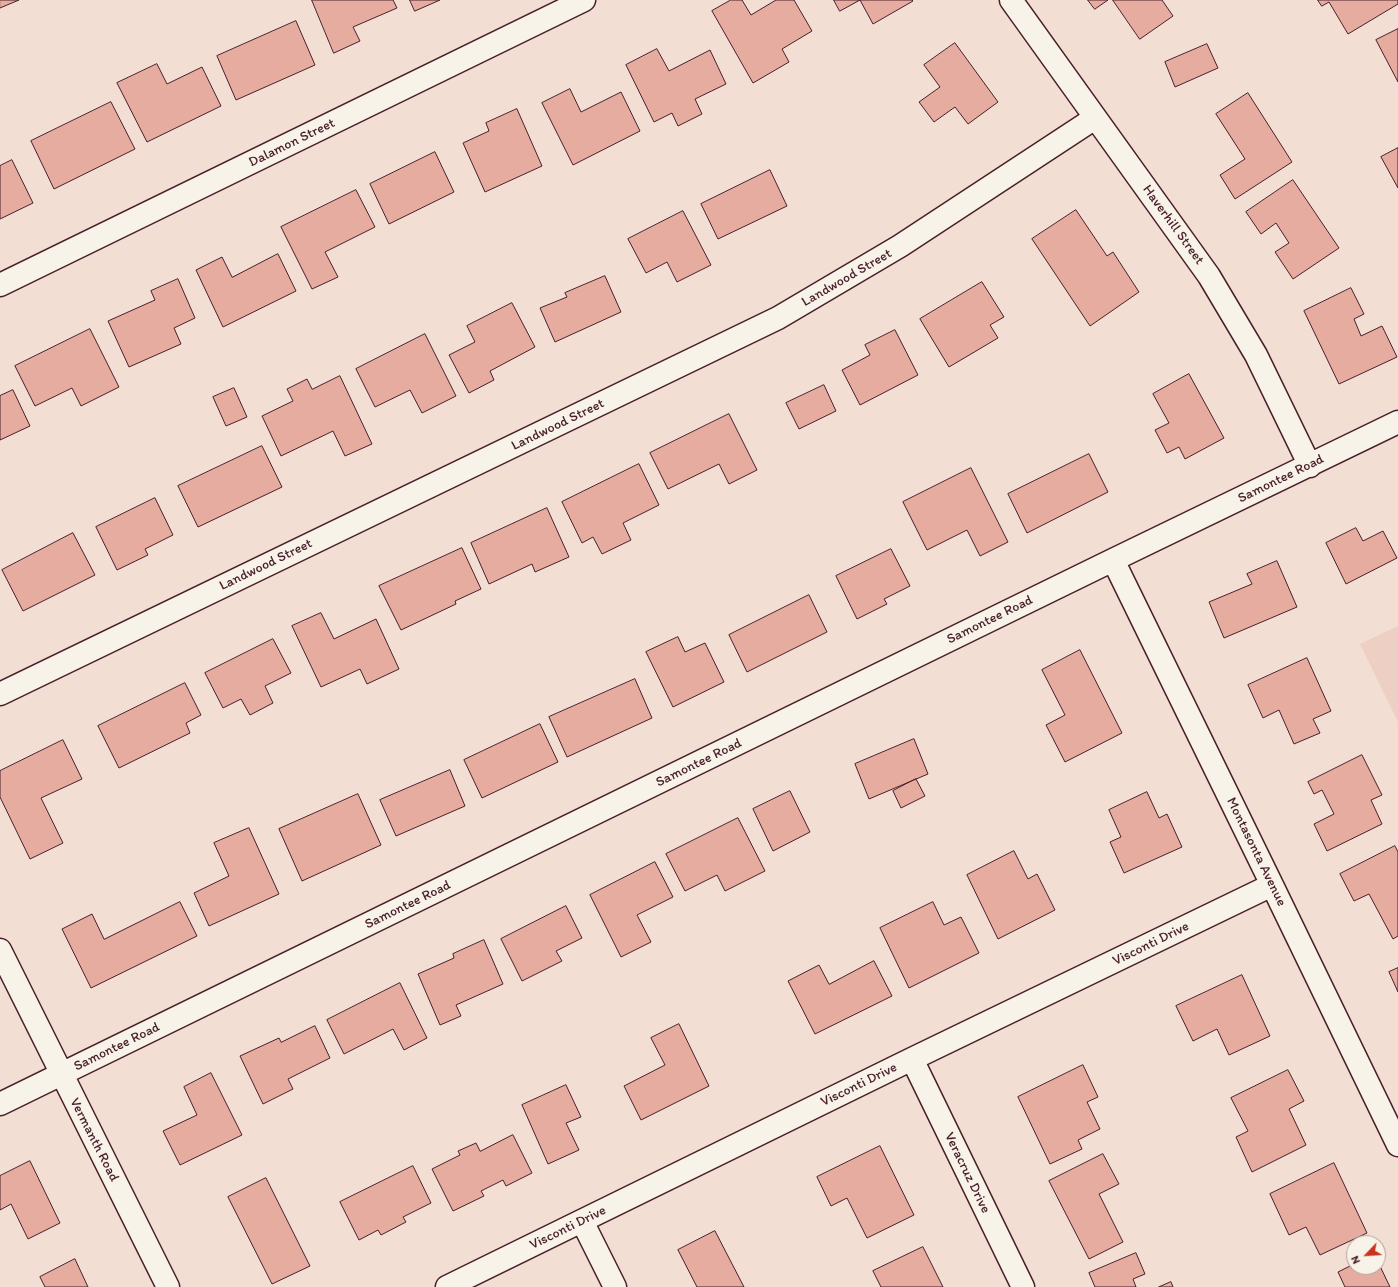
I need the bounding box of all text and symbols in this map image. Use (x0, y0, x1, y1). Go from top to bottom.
street label: Dalamon Street (246, 115, 338, 171)
street label: Haverhill Street (1138, 182, 1208, 268)
street label: Landwood Street (799, 245, 895, 311)
street label: Landwood Street (509, 395, 607, 455)
street label: Samontee Road (1235, 451, 1327, 507)
street label: Landwood Street (217, 535, 315, 595)
street label: Samontee Road (944, 592, 1036, 648)
street label: Samontee Road (653, 735, 745, 791)
street label: Montasonta Avenue (1222, 795, 1290, 909)
street label: Samontee Road (362, 877, 454, 933)
street label: Visconti Drive (1110, 918, 1192, 970)
street label: Samontee Road (71, 1019, 163, 1075)
street label: Visconti Drive (818, 1059, 900, 1111)
street label: Vermanth Road (66, 1095, 122, 1185)
street label: Veracruz Drive (940, 1130, 994, 1216)
street label: Visconti Drive (527, 1202, 609, 1254)
north arrow (1346, 1235, 1386, 1275)
text: N (1348, 1254, 1363, 1266)

